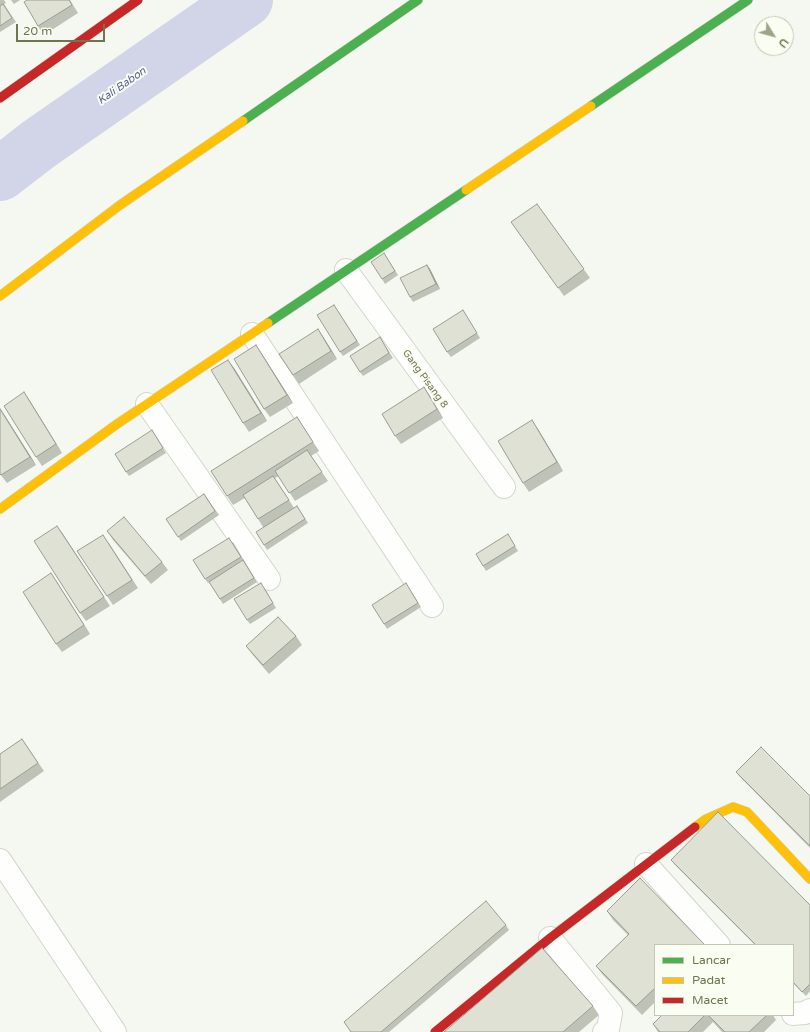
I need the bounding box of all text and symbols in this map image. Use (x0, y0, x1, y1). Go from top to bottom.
scale bar (18, 16, 107, 42)
north arrow (754, 16, 794, 56)
text: 20 m (23, 24, 52, 38)
text: U (775, 36, 791, 50)
water label: Kali Babon (95, 65, 149, 107)
street label: Gang Pisang 8 (400, 348, 450, 410)
legend (654, 944, 794, 1016)
text: Lancar (692, 953, 731, 967)
text: Padat (692, 973, 725, 987)
text: Macet (692, 993, 728, 1007)

